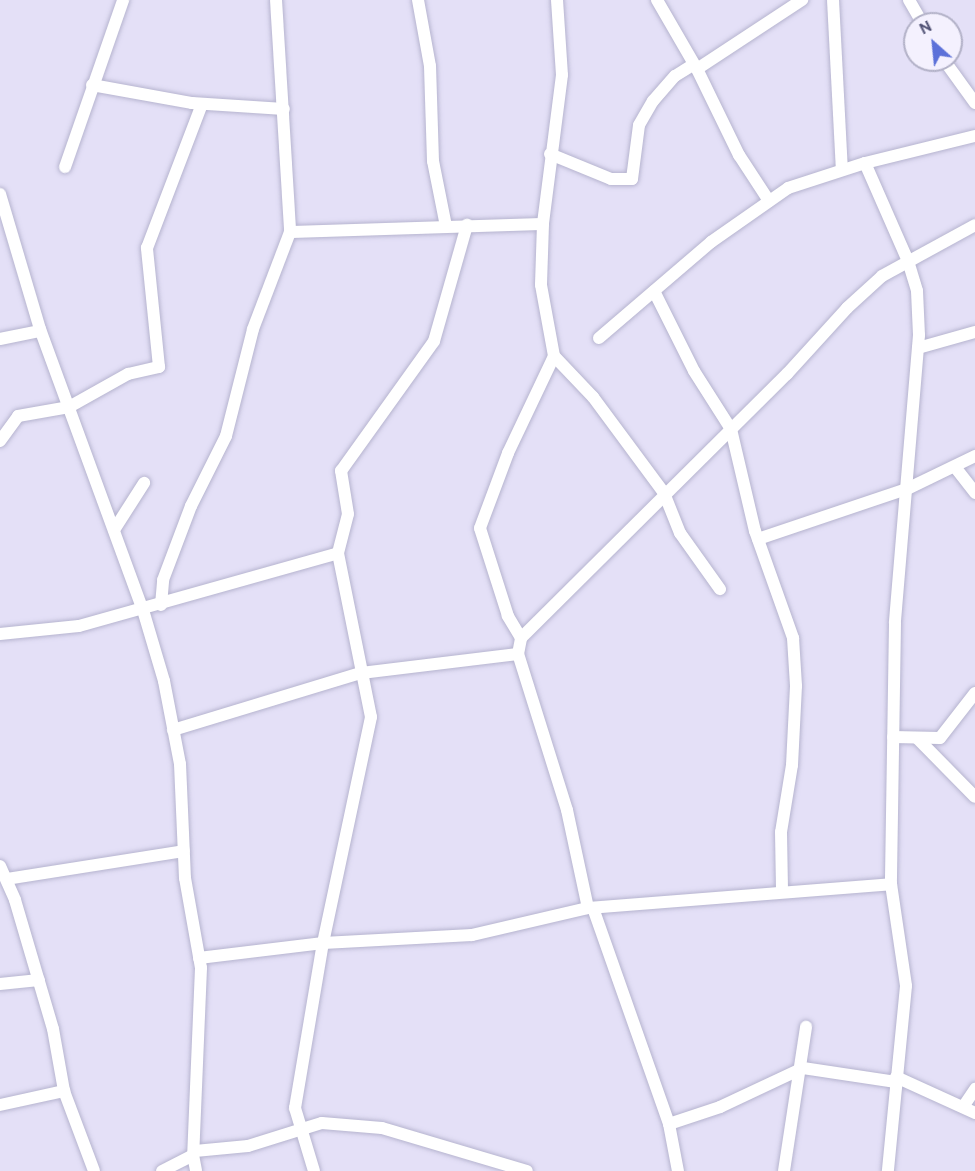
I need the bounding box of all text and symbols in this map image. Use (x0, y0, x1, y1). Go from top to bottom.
north arrow (903, 12, 963, 72)
text: N (916, 16, 935, 38)

